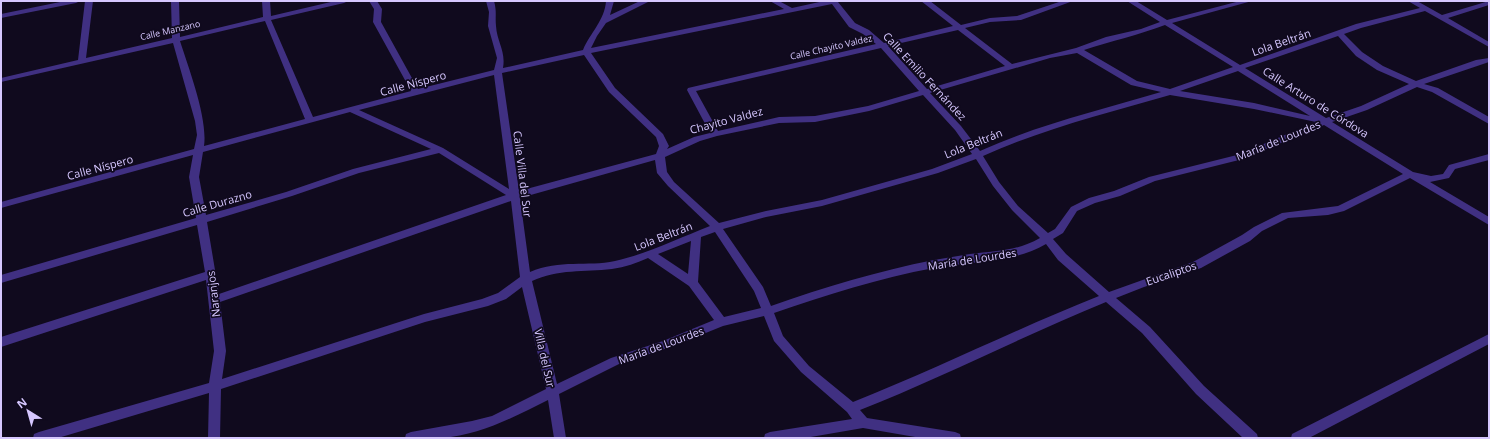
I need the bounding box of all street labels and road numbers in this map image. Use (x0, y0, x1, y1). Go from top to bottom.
street label: Calle Manzano (139, 17, 201, 43)
street label: Lola Beltrán (1250, 25, 1312, 59)
street label: Calle Emilio Fernández (880, 29, 970, 123)
street label: Calle Chayito Valdez (789, 31, 873, 63)
street label: Calle Arturo de Córdova (1260, 63, 1372, 141)
street label: Calle Níspero (378, 67, 448, 99)
street label: Chayito Valdez (688, 103, 764, 137)
street label: María de Lourdes (1234, 116, 1322, 164)
street label: Lola Beltrán (942, 125, 1004, 161)
street label: Calle Villa del Sur (510, 130, 536, 219)
street label: Calle Níspero (65, 151, 135, 183)
street label: Calle Durazno (181, 186, 254, 220)
street label: Lola Beltrán (632, 218, 694, 254)
street label: María de Lourdes (926, 245, 1018, 273)
street label: Eucaliptos (1144, 257, 1198, 289)
street label: Naranjos (203, 270, 223, 318)
street label: María de Lourdes (616, 323, 706, 367)
street label: Villa del Sur (531, 327, 559, 389)

